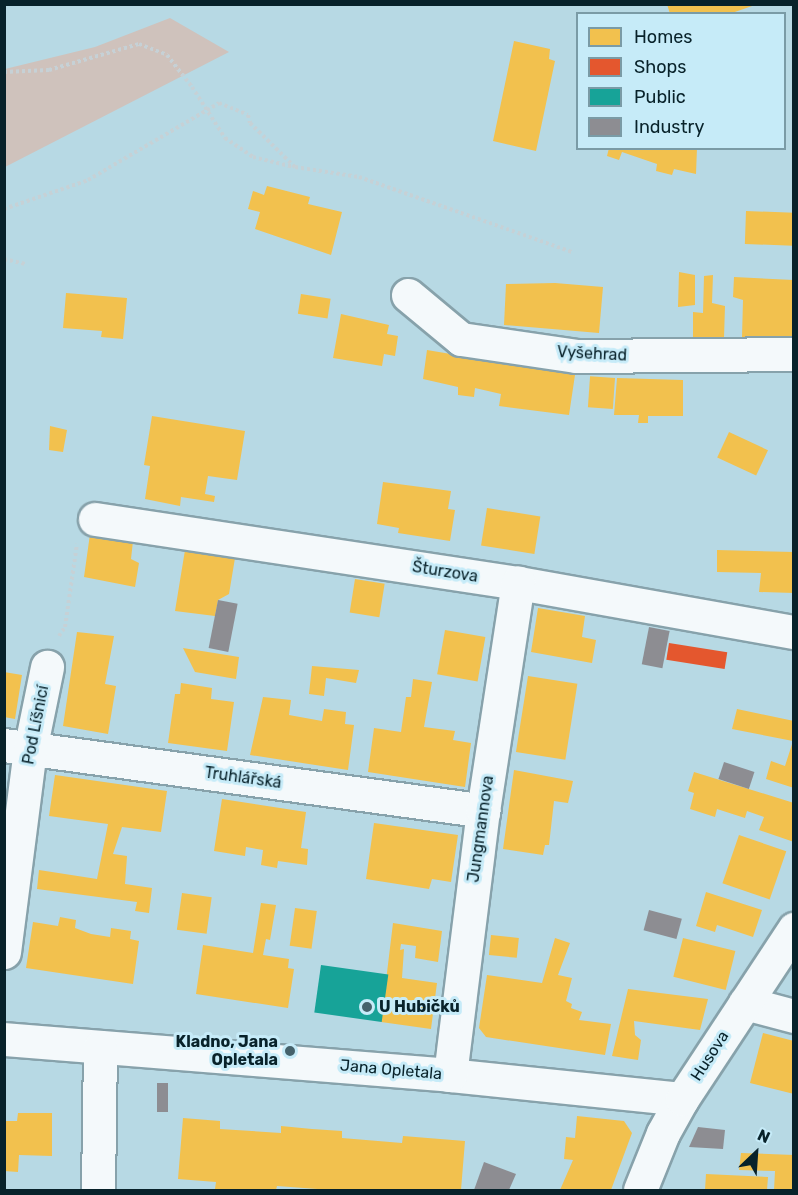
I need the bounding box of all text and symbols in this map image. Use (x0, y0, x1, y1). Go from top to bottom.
legend (576, 12, 786, 150)
text: Homes (634, 26, 692, 48)
text: Shops (634, 56, 686, 78)
text: Public (634, 86, 686, 108)
text: Industry (634, 116, 704, 138)
street label: Vyšehrad (557, 343, 627, 365)
street label: Šturzova (411, 557, 479, 587)
street label: Pod Líšnicí (19, 684, 53, 766)
street label: Truhlářská (203, 763, 283, 793)
street label: Jungmannova (464, 774, 498, 884)
place label: U Hubičků (379, 997, 460, 1017)
marker: U Hubičků (360, 1000, 374, 1014)
street label: Husova (687, 1028, 733, 1084)
place label: Kladno, Jana Opletala (176, 1032, 278, 1070)
marker: Kladno, Jana Opletala (283, 1044, 297, 1058)
street label: Jana Opletala (339, 1056, 443, 1084)
north arrow (726, 1123, 786, 1183)
text: N (755, 1125, 773, 1147)

